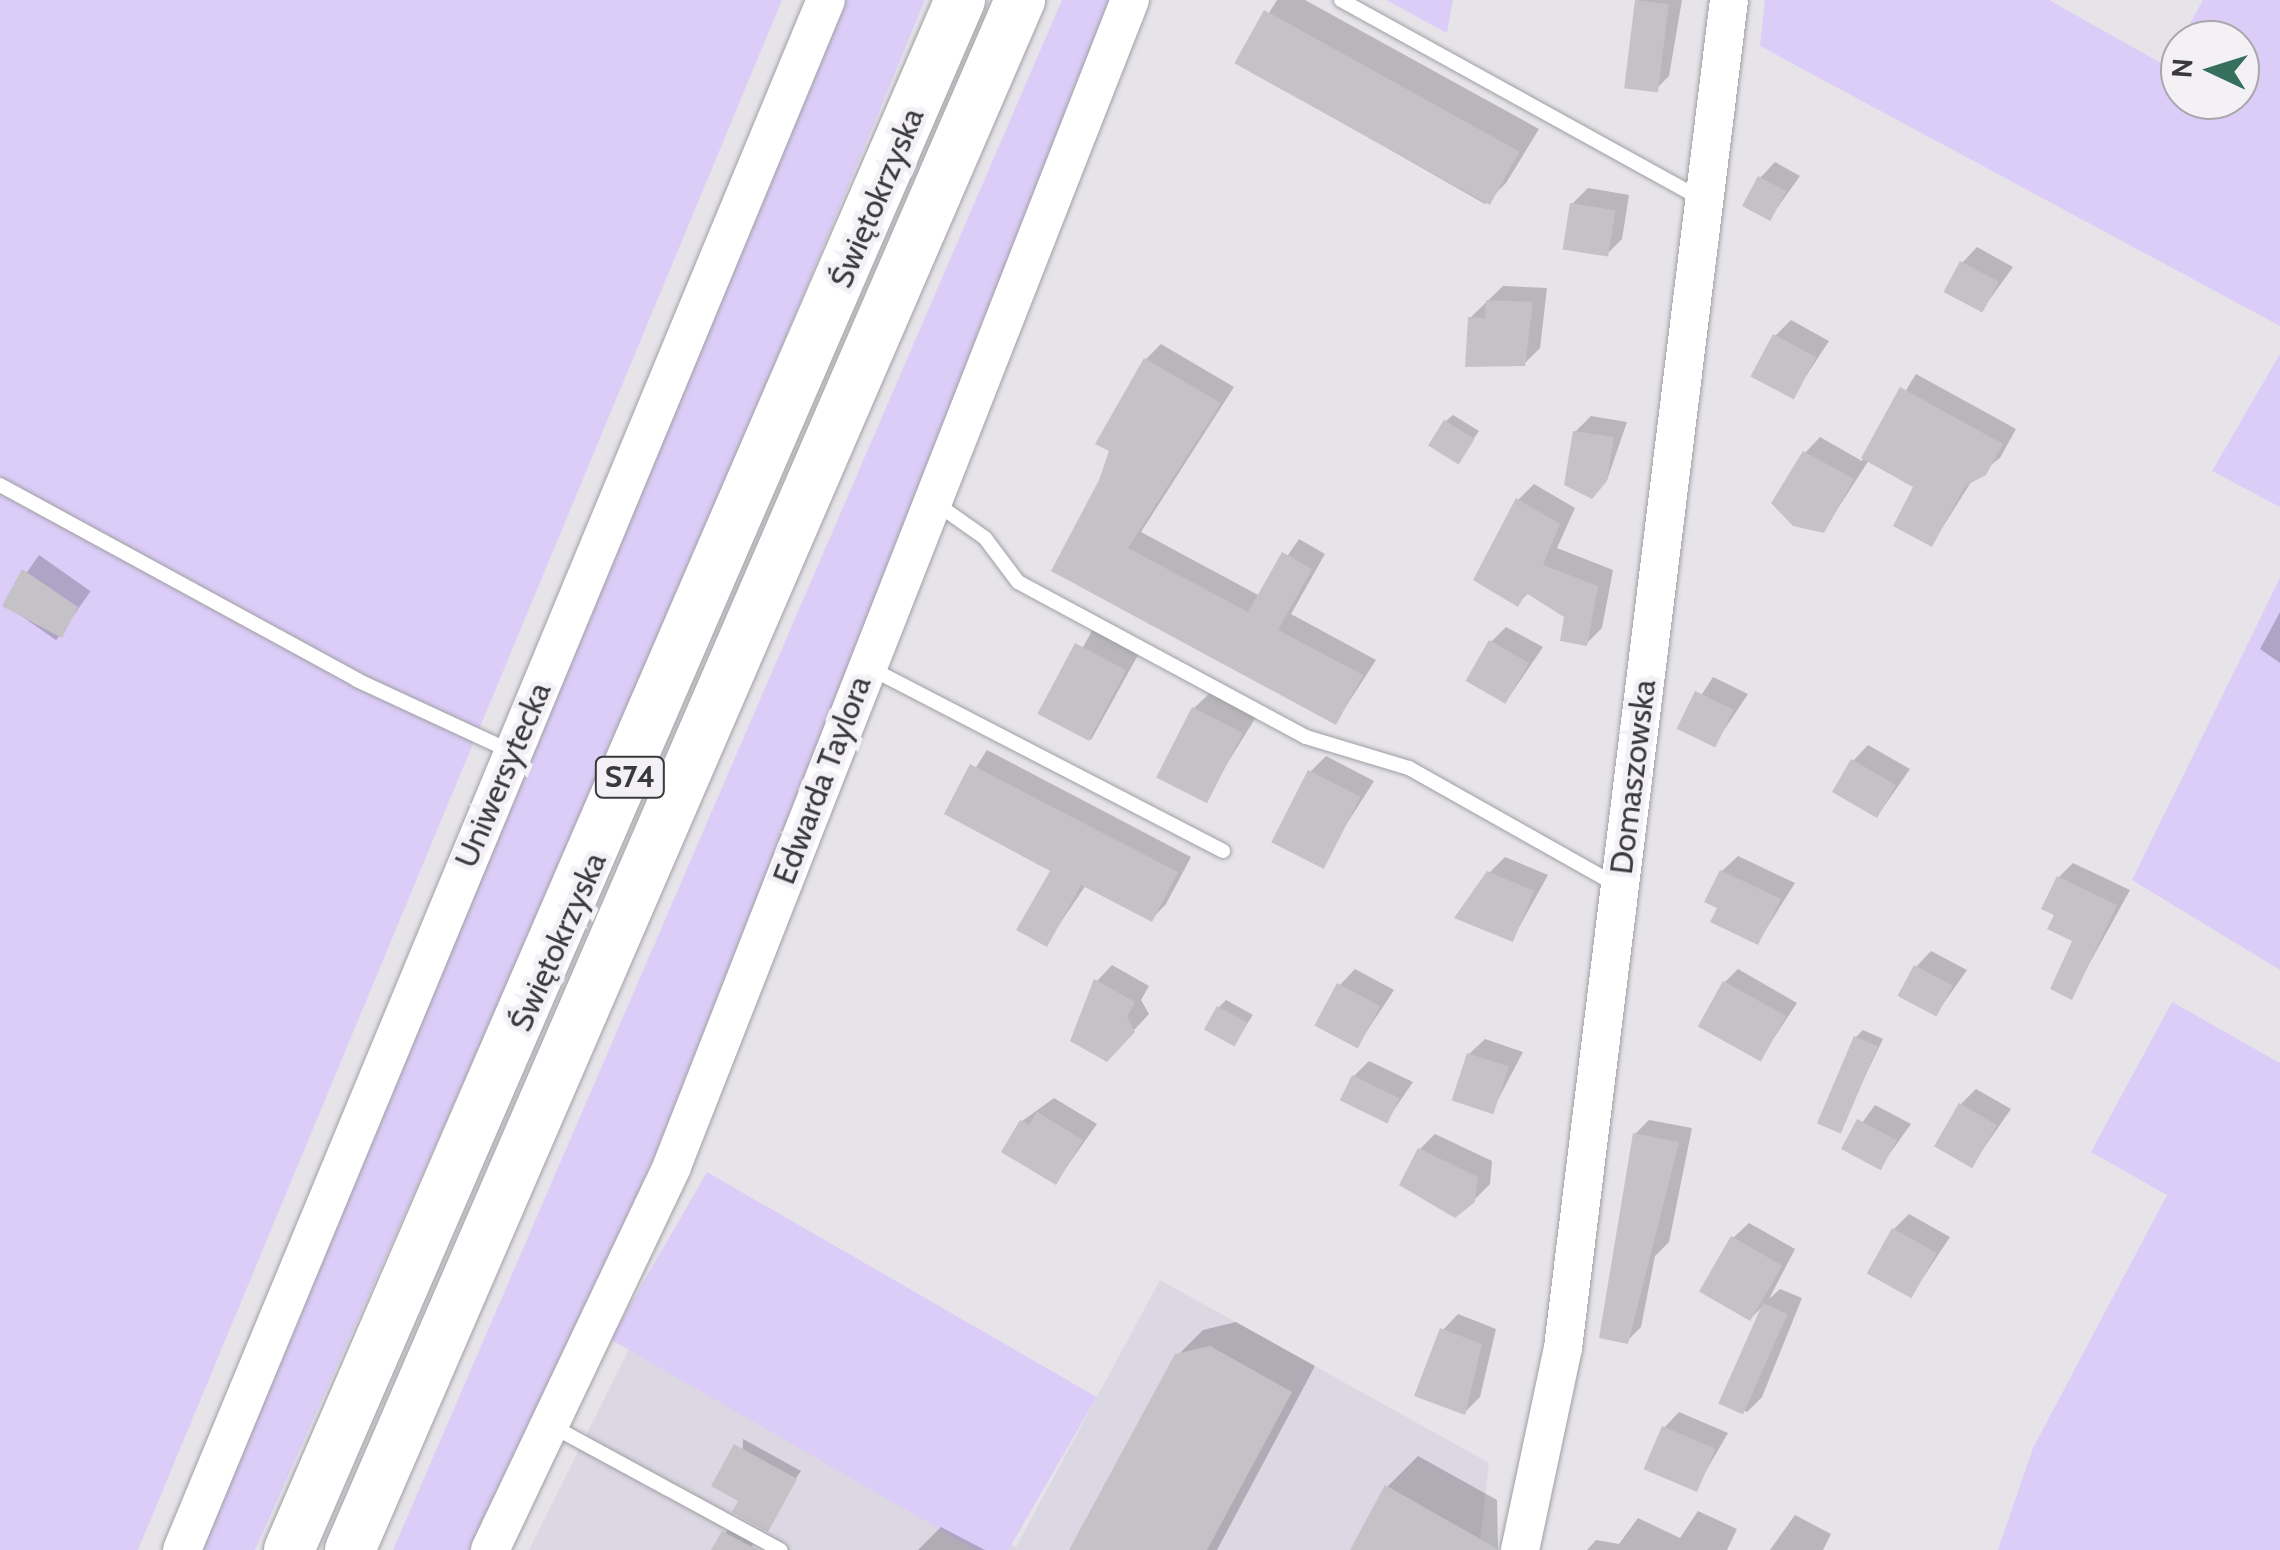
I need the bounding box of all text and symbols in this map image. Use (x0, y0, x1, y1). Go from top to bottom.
north arrow (2160, 20, 2260, 120)
text: N (2164, 57, 2200, 79)
street label: Świętokrzyska (822, 102, 932, 294)
street label: Edwarda Taylora (765, 671, 879, 889)
street label: Uniwersytecka (447, 677, 559, 873)
street label: Domaszowska (1602, 678, 1664, 876)
road number: S74 (592, 752, 668, 802)
street label: Świętokrzyska (501, 847, 615, 1037)

